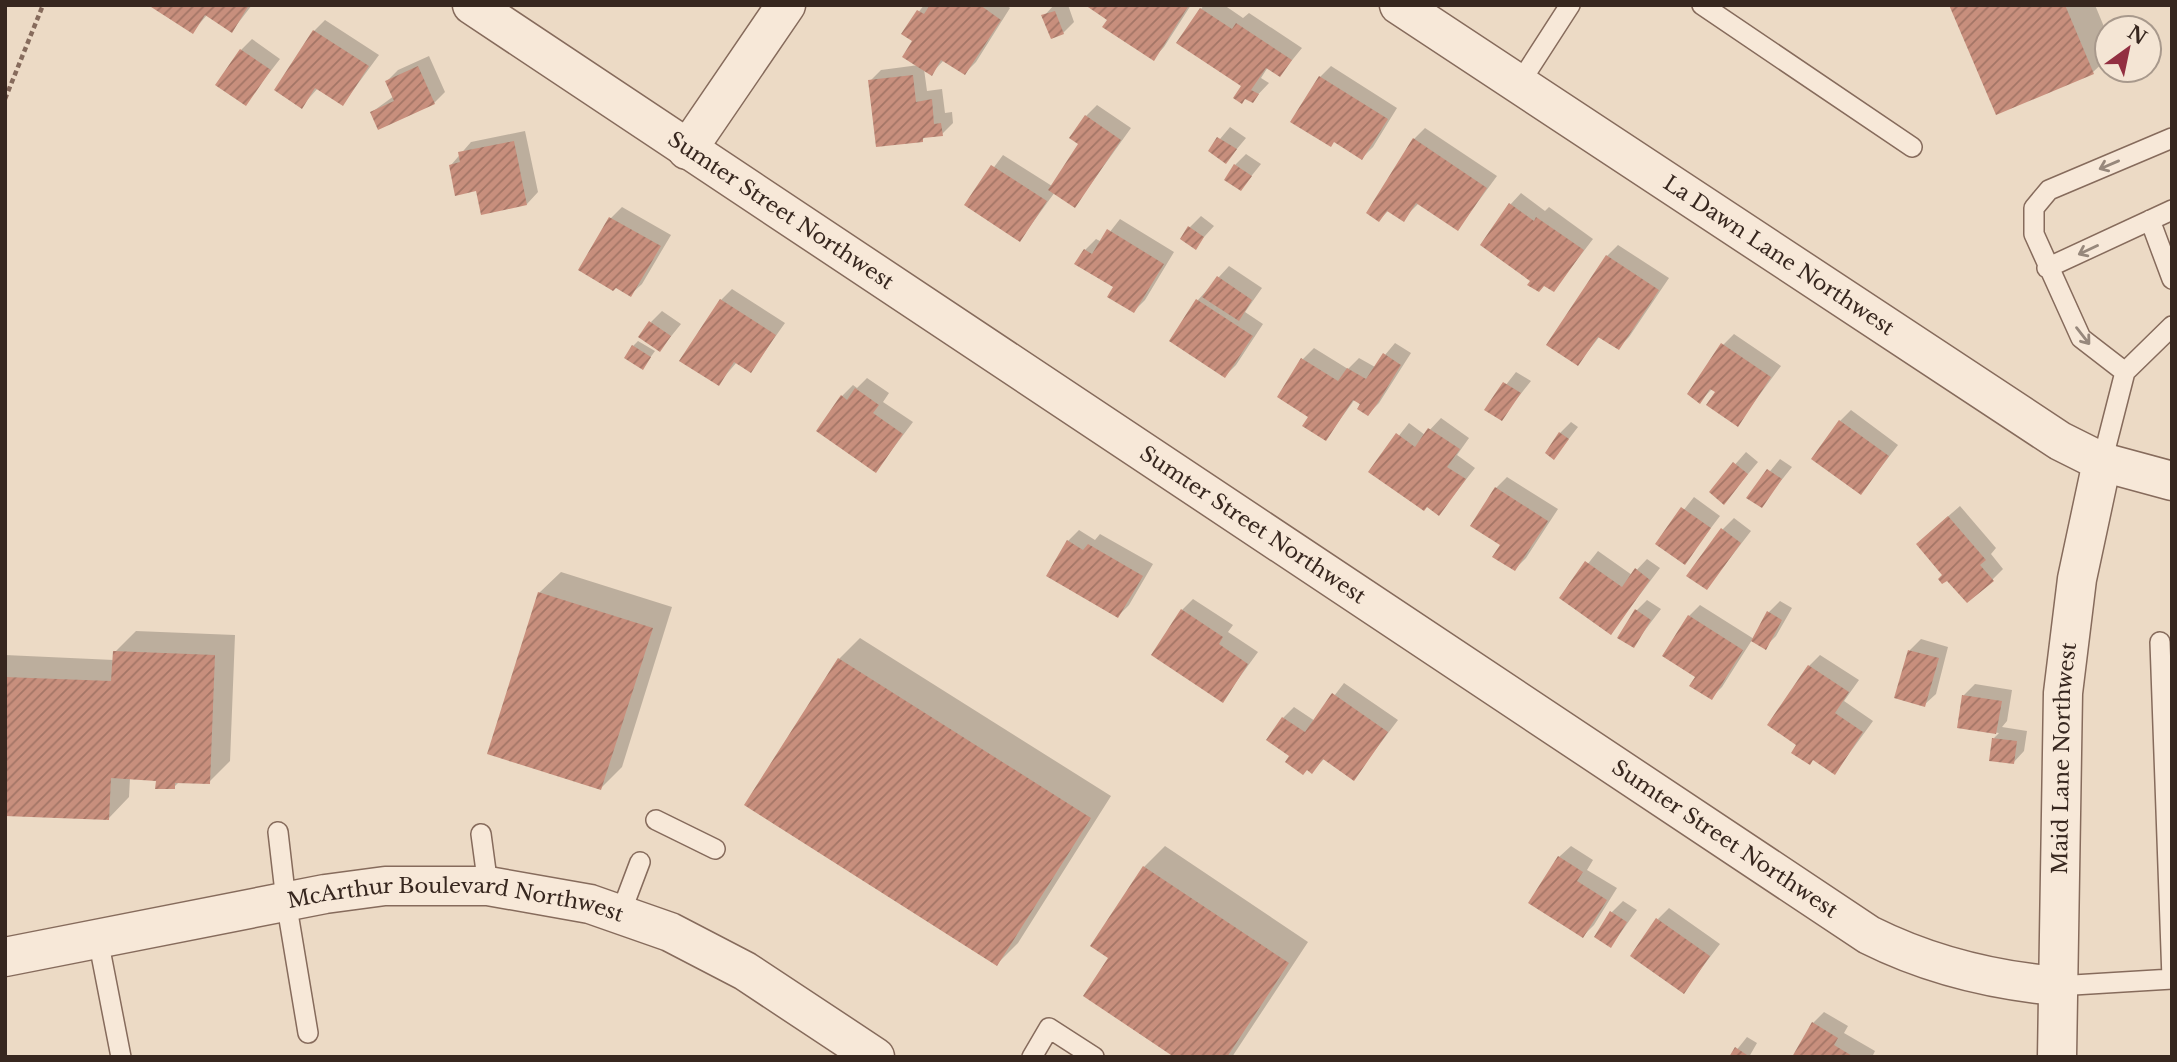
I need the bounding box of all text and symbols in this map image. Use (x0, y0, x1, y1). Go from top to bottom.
north arrow (2093, 14, 2163, 84)
text: N (2123, 21, 2151, 50)
street label: Sumter Street Northwest (663, 126, 899, 295)
one-way arrow (2099, 159, 2120, 172)
street label: La Dawn Lane Northwest (1658, 170, 1899, 341)
one-way arrow (2078, 244, 2099, 257)
one-way arrow (2075, 326, 2090, 345)
street label: Sumter Street Northwest (1135, 440, 1371, 609)
street label: Maid Lane Northwest (2047, 641, 2082, 875)
street label: Sumter Street Northwest (1607, 754, 1843, 924)
street label: McArthur Boulevard Northwest (285, 873, 627, 928)

